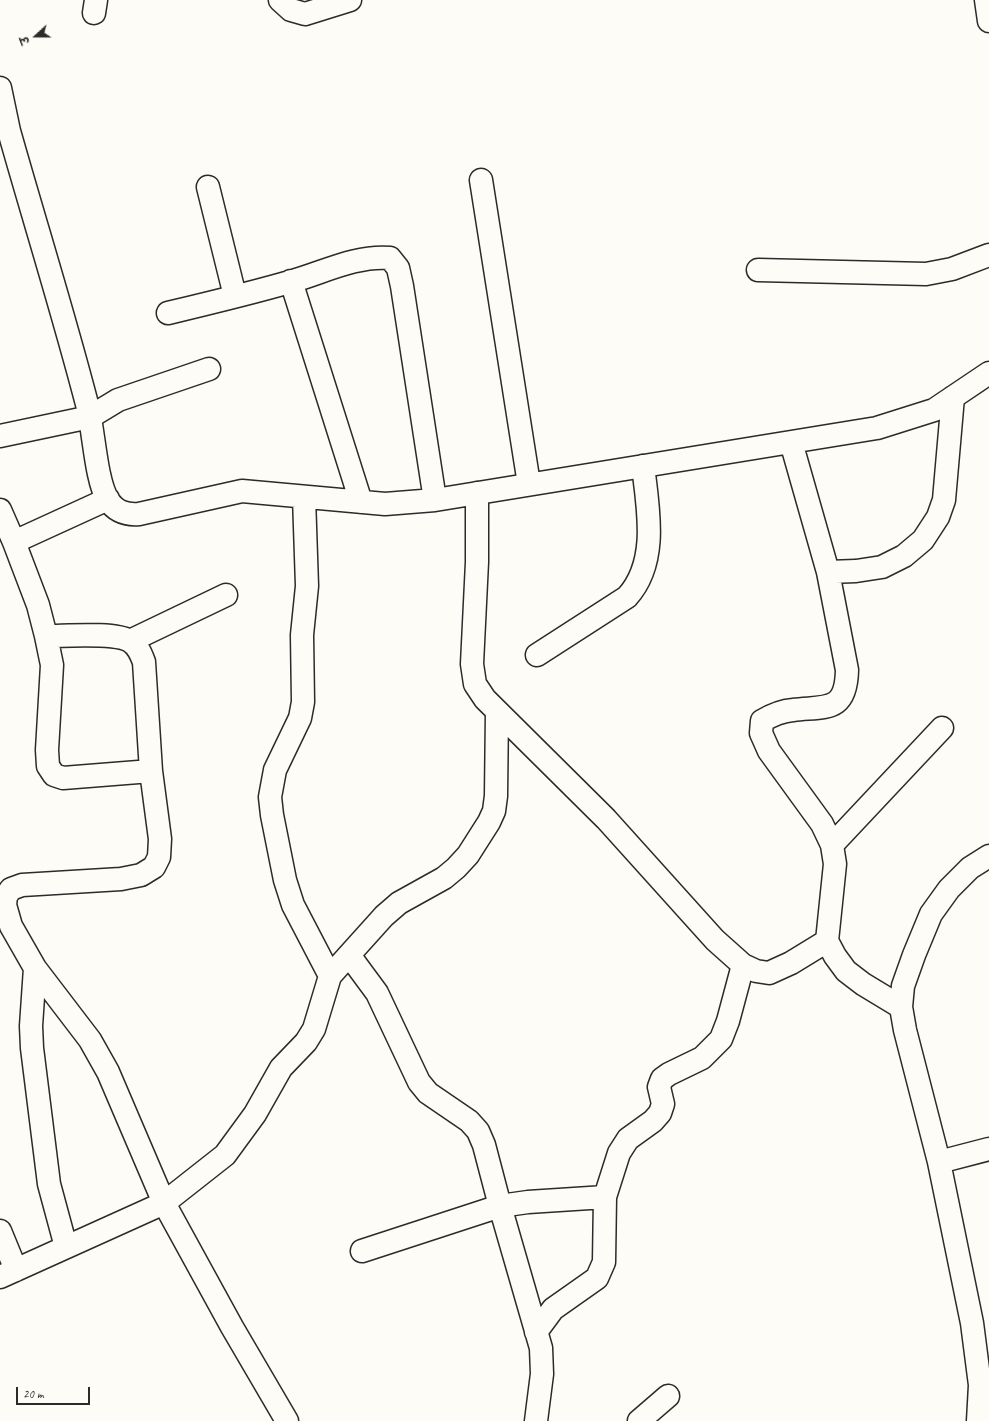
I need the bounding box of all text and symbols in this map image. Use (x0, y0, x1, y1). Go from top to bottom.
north arrow (16, 16, 56, 56)
text: उ (17, 34, 33, 46)
scale bar (18, 1379, 92, 1405)
text: 20 m (23, 1386, 43, 1402)

